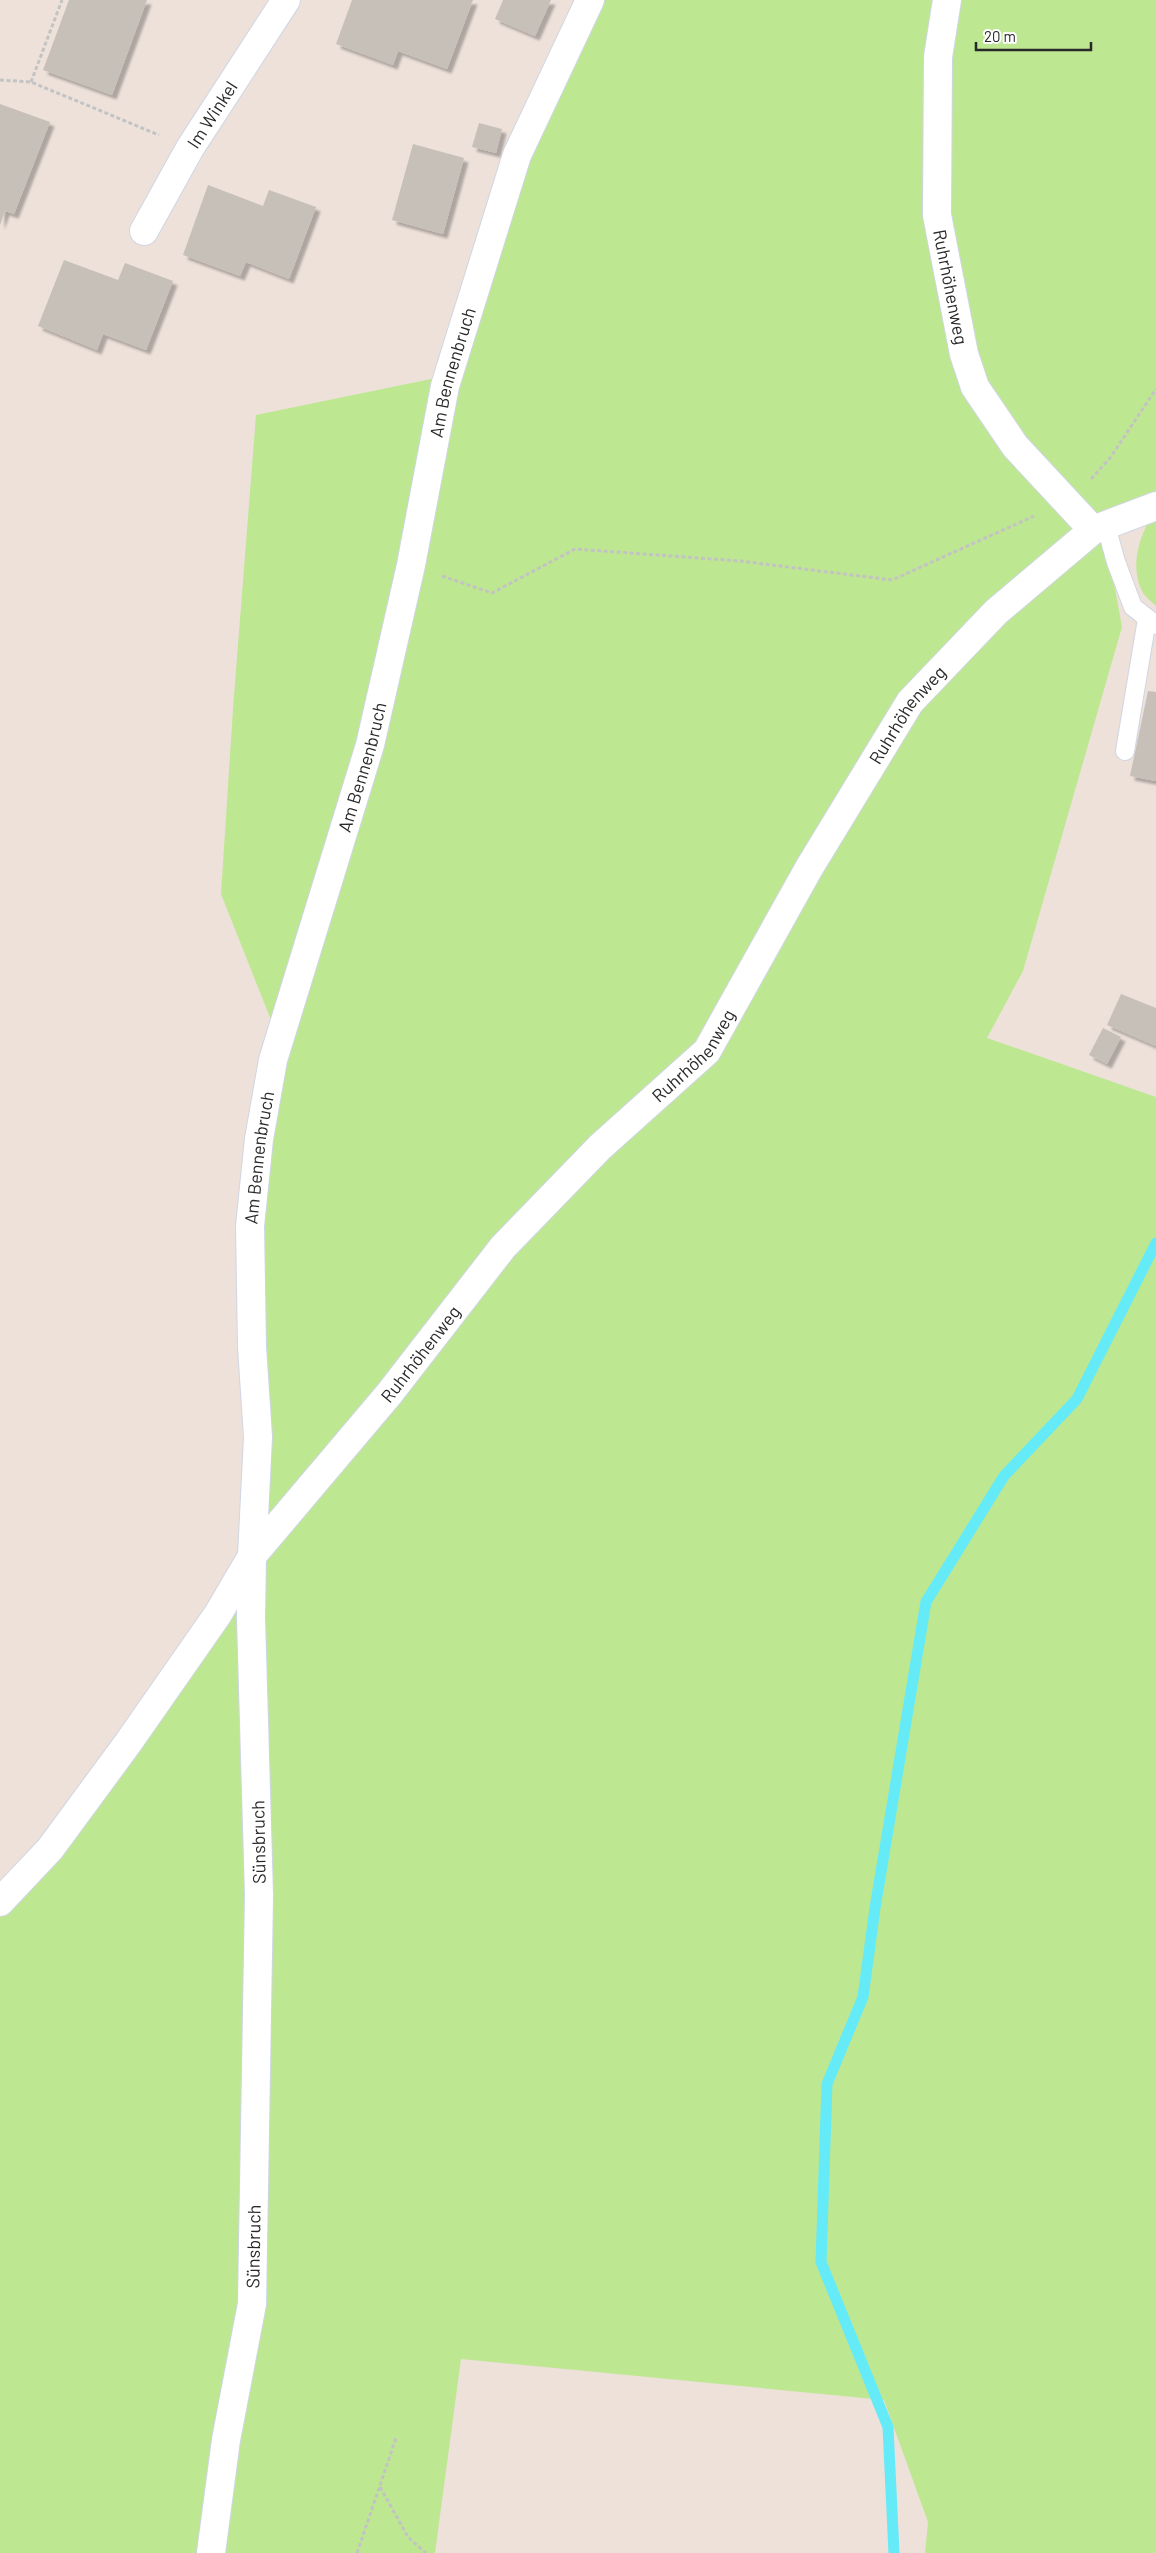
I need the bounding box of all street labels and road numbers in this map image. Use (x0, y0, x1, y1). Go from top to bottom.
street label: Im Winkel (182, 77, 242, 152)
street label: Ruhrhöhenweg (929, 227, 973, 346)
street label: Am Bennenbruch (424, 305, 480, 439)
street label: Ruhrhöhenweg (864, 661, 950, 768)
street label: Am Bennenbruch (333, 700, 390, 835)
street label: Ruhrhöhenweg (647, 1005, 739, 1106)
street label: Am Bennenbruch (239, 1089, 278, 1225)
street label: Ruhrhöhenweg (376, 1301, 465, 1407)
street label: Sünsbruch (246, 1800, 270, 1884)
street label: Sünsbruch (241, 2204, 265, 2289)

